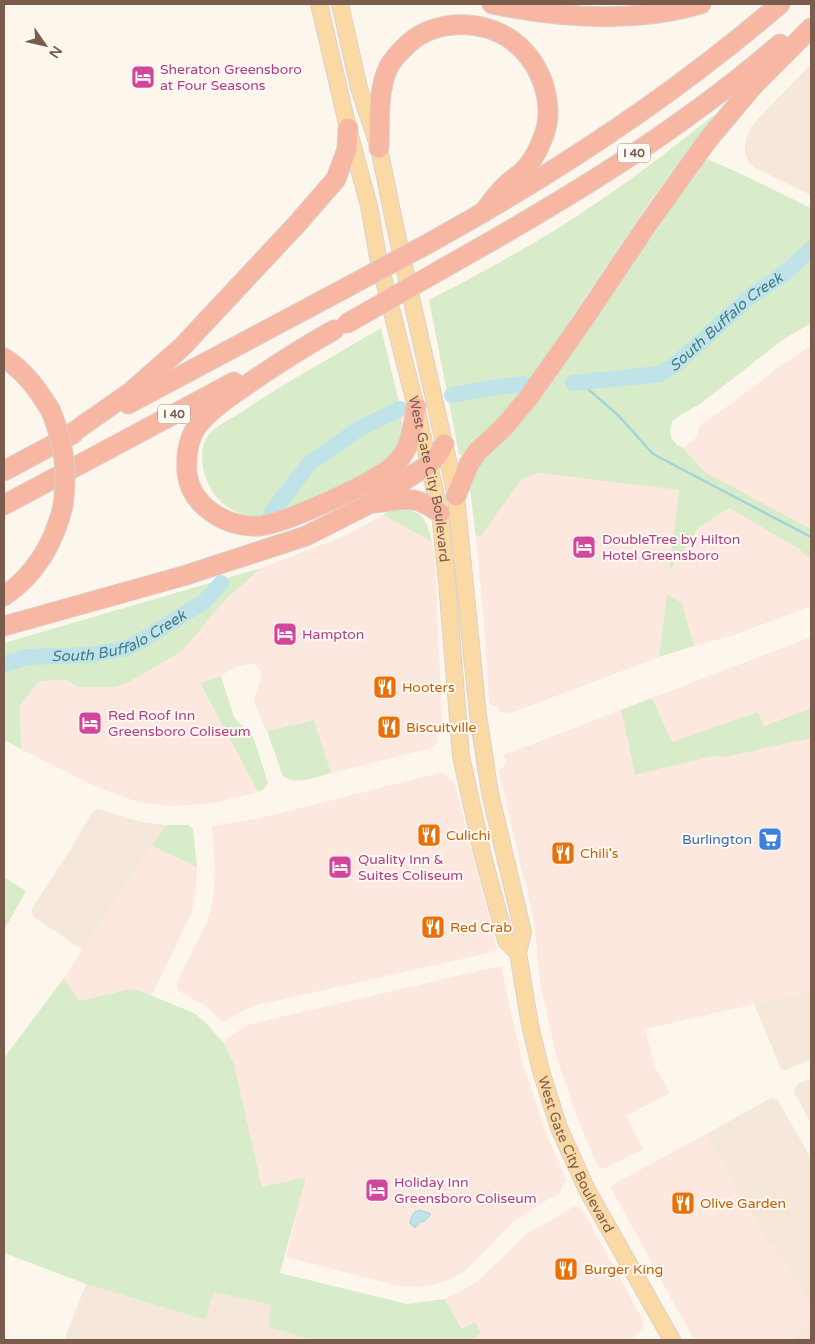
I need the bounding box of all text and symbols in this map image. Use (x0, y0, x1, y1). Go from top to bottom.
north arrow (20, 20, 70, 70)
text: N (45, 43, 66, 61)
place label: Sheraton Greensboro at Four Seasons (160, 61, 302, 94)
hotel icon: Sheraton Greensboro at Four Seasons (130, 64, 156, 90)
road number: I 40 (618, 144, 650, 162)
water label: South Buffalo Creek (666, 267, 788, 375)
street label: West Gate City Boulevard (405, 394, 453, 563)
road number: I 40 (158, 404, 190, 424)
place label: DoubleTree by Hilton Hotel Greensboro (602, 531, 740, 564)
hotel icon: DoubleTree by Hilton Hotel Greensboro (571, 534, 597, 560)
water label: South Buffalo Creek (51, 605, 191, 665)
hotel icon: Hampton (272, 621, 298, 647)
place label: Hampton (302, 626, 364, 643)
restaurant icon: Hooters (372, 674, 398, 700)
place label: Hooters (402, 679, 455, 696)
place label: Red Roof Inn Greensboro Coliseum (108, 707, 251, 740)
hotel icon: Red Roof Inn Greensboro Coliseum (77, 710, 103, 736)
restaurant icon: Biscuitville (376, 714, 402, 740)
place label: Biscuitville (406, 719, 476, 736)
restaurant icon: Culichi (416, 822, 442, 848)
supermarket icon: Burlington (757, 826, 783, 852)
place label: Culichi (446, 827, 491, 844)
place label: Burlington (682, 831, 752, 848)
restaurant icon: Chili's (550, 840, 576, 866)
place label: Chili's (580, 845, 619, 862)
place label: Quality Inn & Suites Coliseum (358, 851, 463, 884)
hotel icon: Quality Inn & Suites Coliseum (327, 854, 353, 880)
restaurant icon: Red Crab (420, 914, 446, 940)
place label: Red Crab (450, 919, 512, 936)
street label: West Gate City Boulevard (534, 1074, 617, 1236)
place label: Holiday Inn Greensboro Coliseum (394, 1174, 537, 1207)
hotel icon: Holiday Inn Greensboro Coliseum (364, 1177, 390, 1203)
restaurant icon: Olive Garden (670, 1190, 696, 1216)
place label: Olive Garden (700, 1195, 786, 1212)
restaurant icon: Burger King (553, 1256, 579, 1282)
place label: Burger King (584, 1261, 663, 1278)

